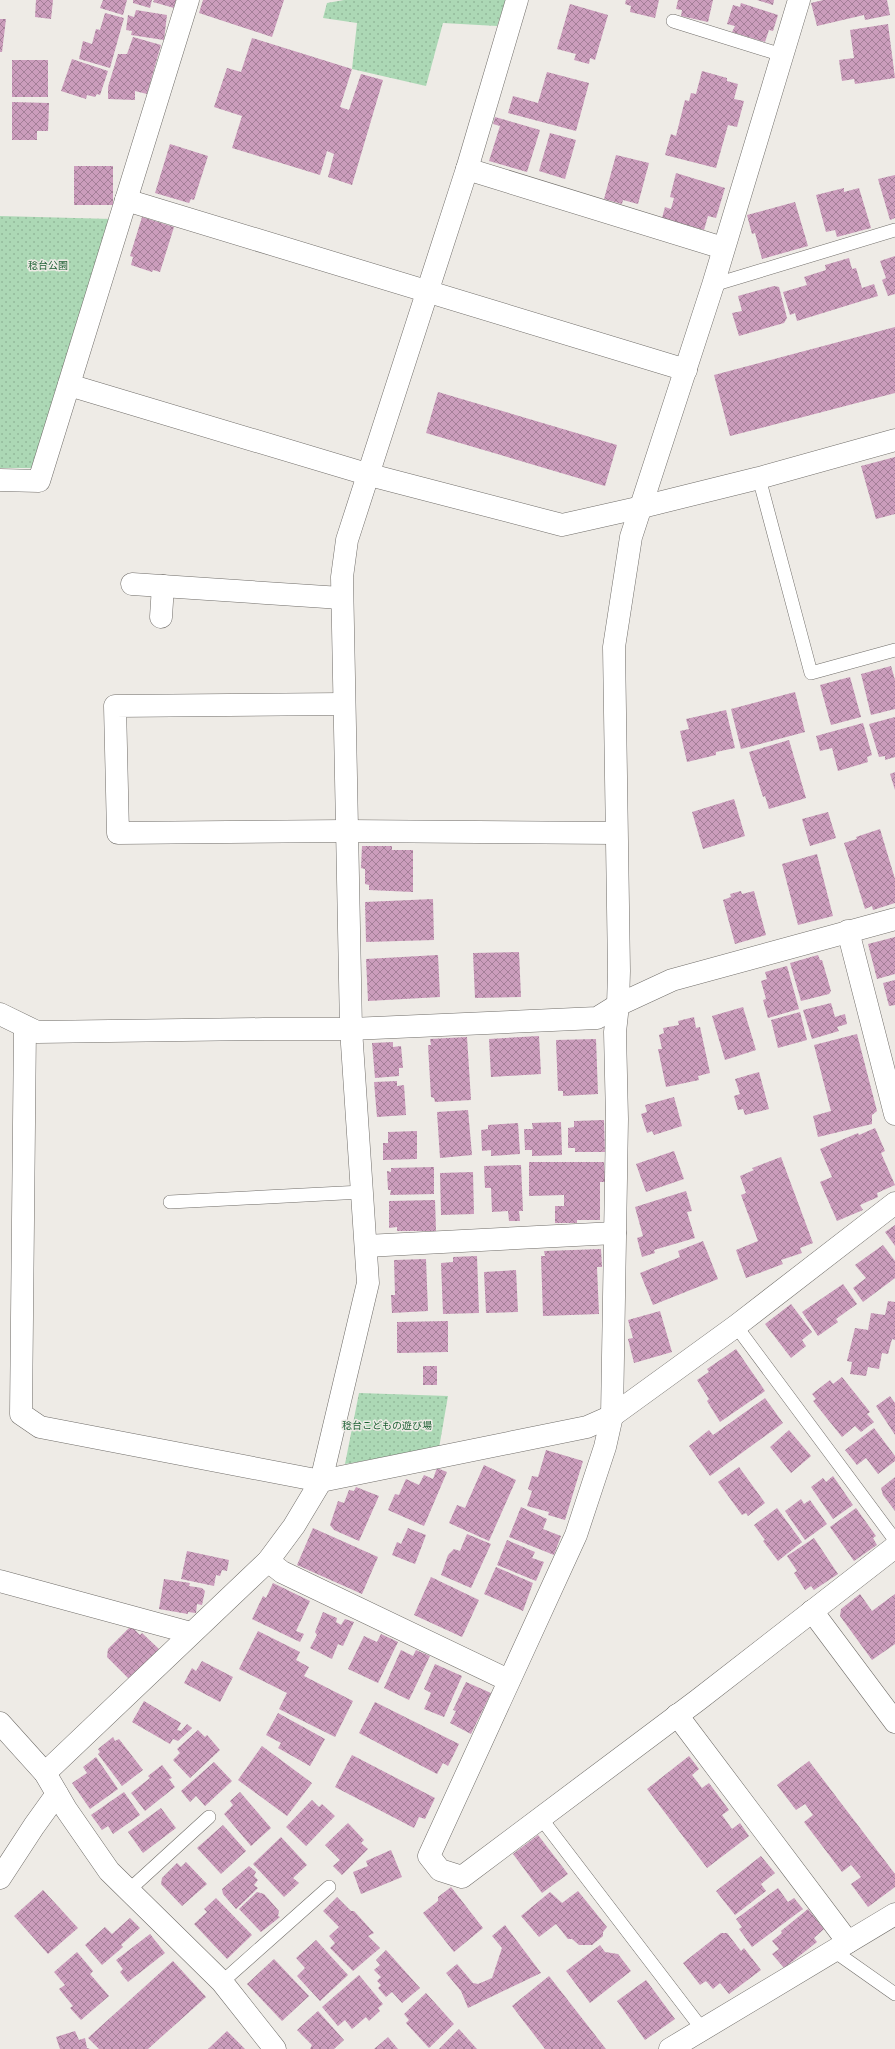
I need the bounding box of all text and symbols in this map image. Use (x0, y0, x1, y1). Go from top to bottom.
park label: 稔台公園 (28, 260, 68, 272)
park label: 稔台こどもの遊び場 (342, 1420, 432, 1432)

